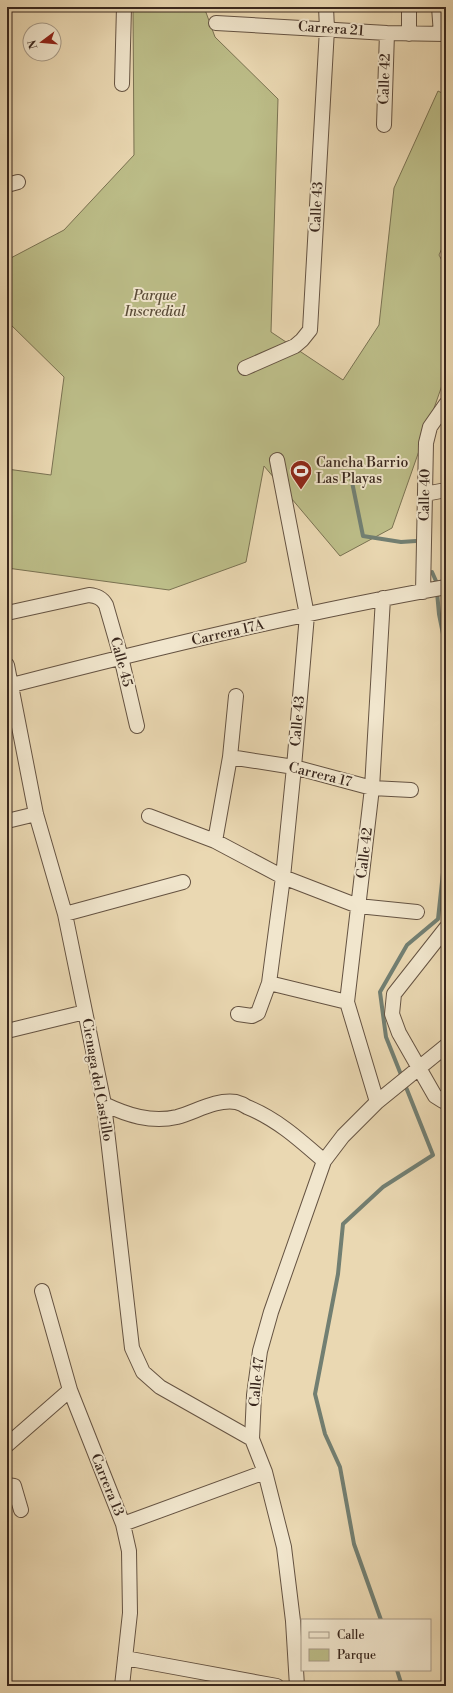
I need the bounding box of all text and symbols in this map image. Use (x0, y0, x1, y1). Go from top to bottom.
street label: Carrera 21 (297, 18, 365, 40)
north arrow (22, 22, 62, 62)
text: N (25, 38, 41, 51)
street label: Calle 42 (375, 53, 395, 105)
street label: Calle 43 (307, 181, 327, 233)
park label: Parque Inscredial (123, 287, 186, 321)
place label: Cancha Barrio Las Playas (316, 454, 409, 488)
sports icon: Cancha Barrio Las Playas (288, 458, 314, 491)
street label: Calle 40 (416, 469, 434, 521)
street label: Carrera 17A (190, 616, 266, 650)
street label: Calle 45 (106, 635, 136, 689)
street label: Calle 43 (287, 695, 309, 747)
street label: Carrera 17 (287, 758, 353, 792)
street label: Calle 42 (353, 826, 377, 880)
street label: Cienaga del Castillo (77, 1017, 117, 1143)
street label: Calle 47 (245, 1356, 269, 1408)
street label: Carrera 13 (86, 1451, 128, 1519)
legend (301, 1619, 431, 1671)
text: Calle (337, 1628, 364, 1643)
text: Parque (337, 1648, 376, 1663)

